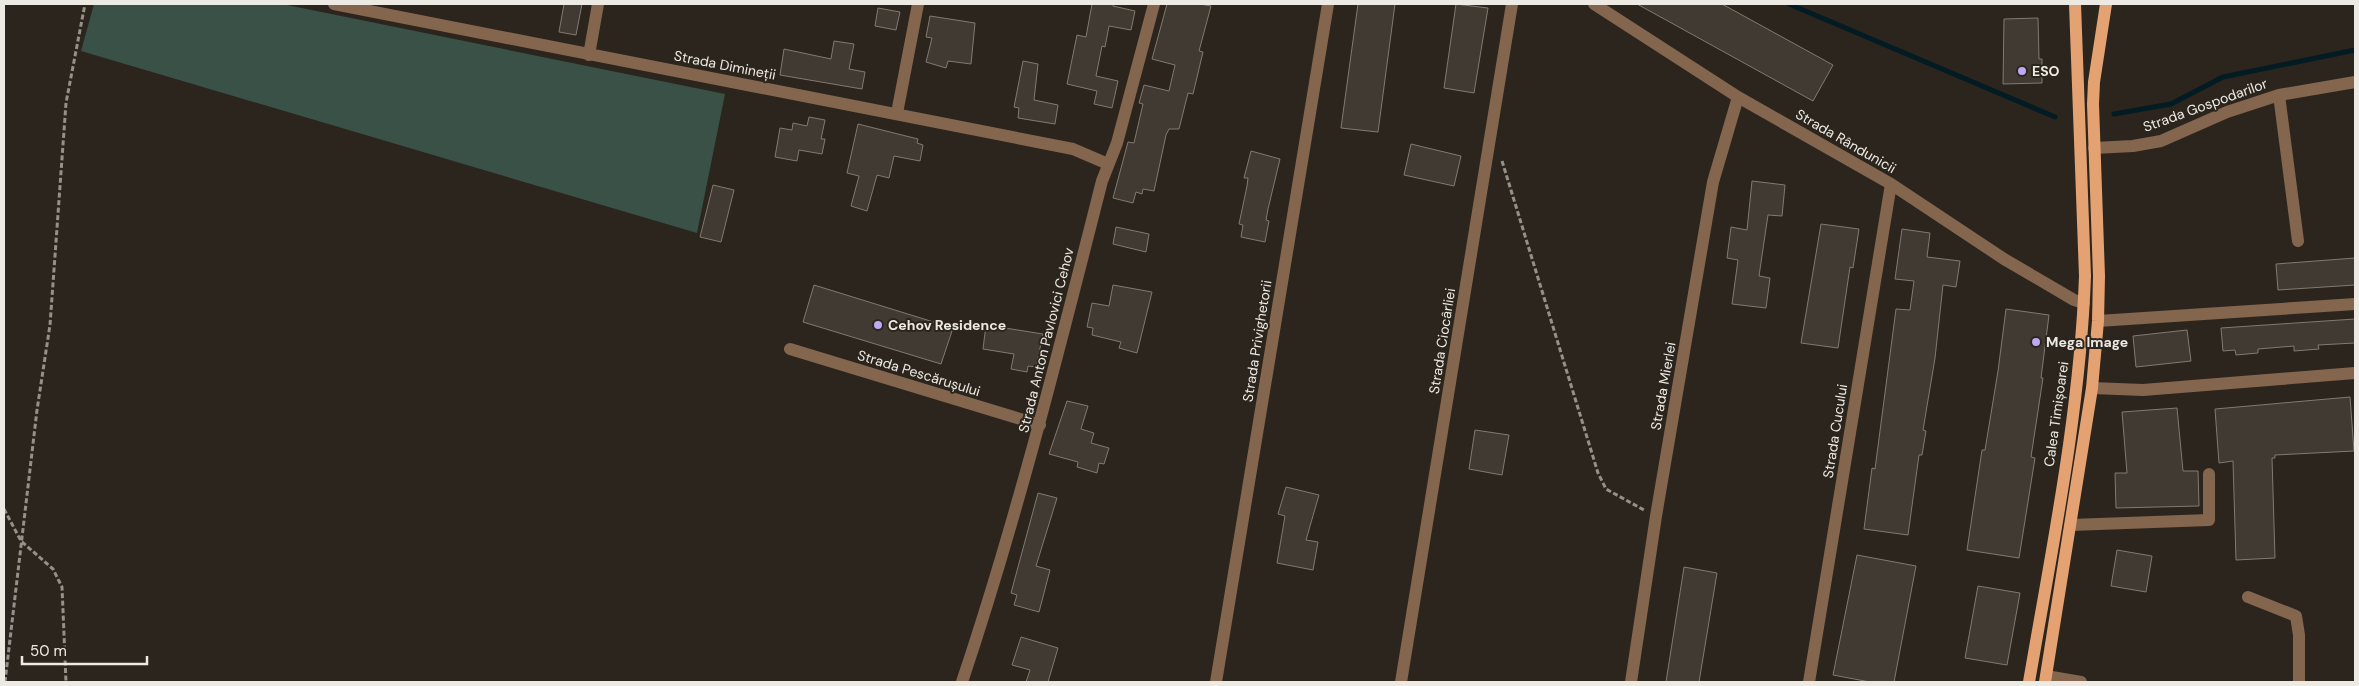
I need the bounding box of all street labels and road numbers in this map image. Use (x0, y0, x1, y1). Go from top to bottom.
street label: Strada Dimineții (673, 46, 777, 84)
street label: Strada Gospodarilor (2140, 74, 2270, 136)
street label: Strada Rândunicii (1792, 105, 1900, 177)
street label: Strada Anton Pavlovici Cehov (1014, 245, 1078, 434)
street label: Strada Privighetorii (1238, 279, 1276, 403)
street label: Strada Ciocârliei (1425, 287, 1459, 395)
street label: Strada Mierlei (1646, 340, 1680, 432)
street label: Strada Pescărușului (855, 346, 983, 400)
street label: Calea Timișoarei (2040, 360, 2072, 468)
street label: Strada Cucului (1819, 383, 1851, 479)

